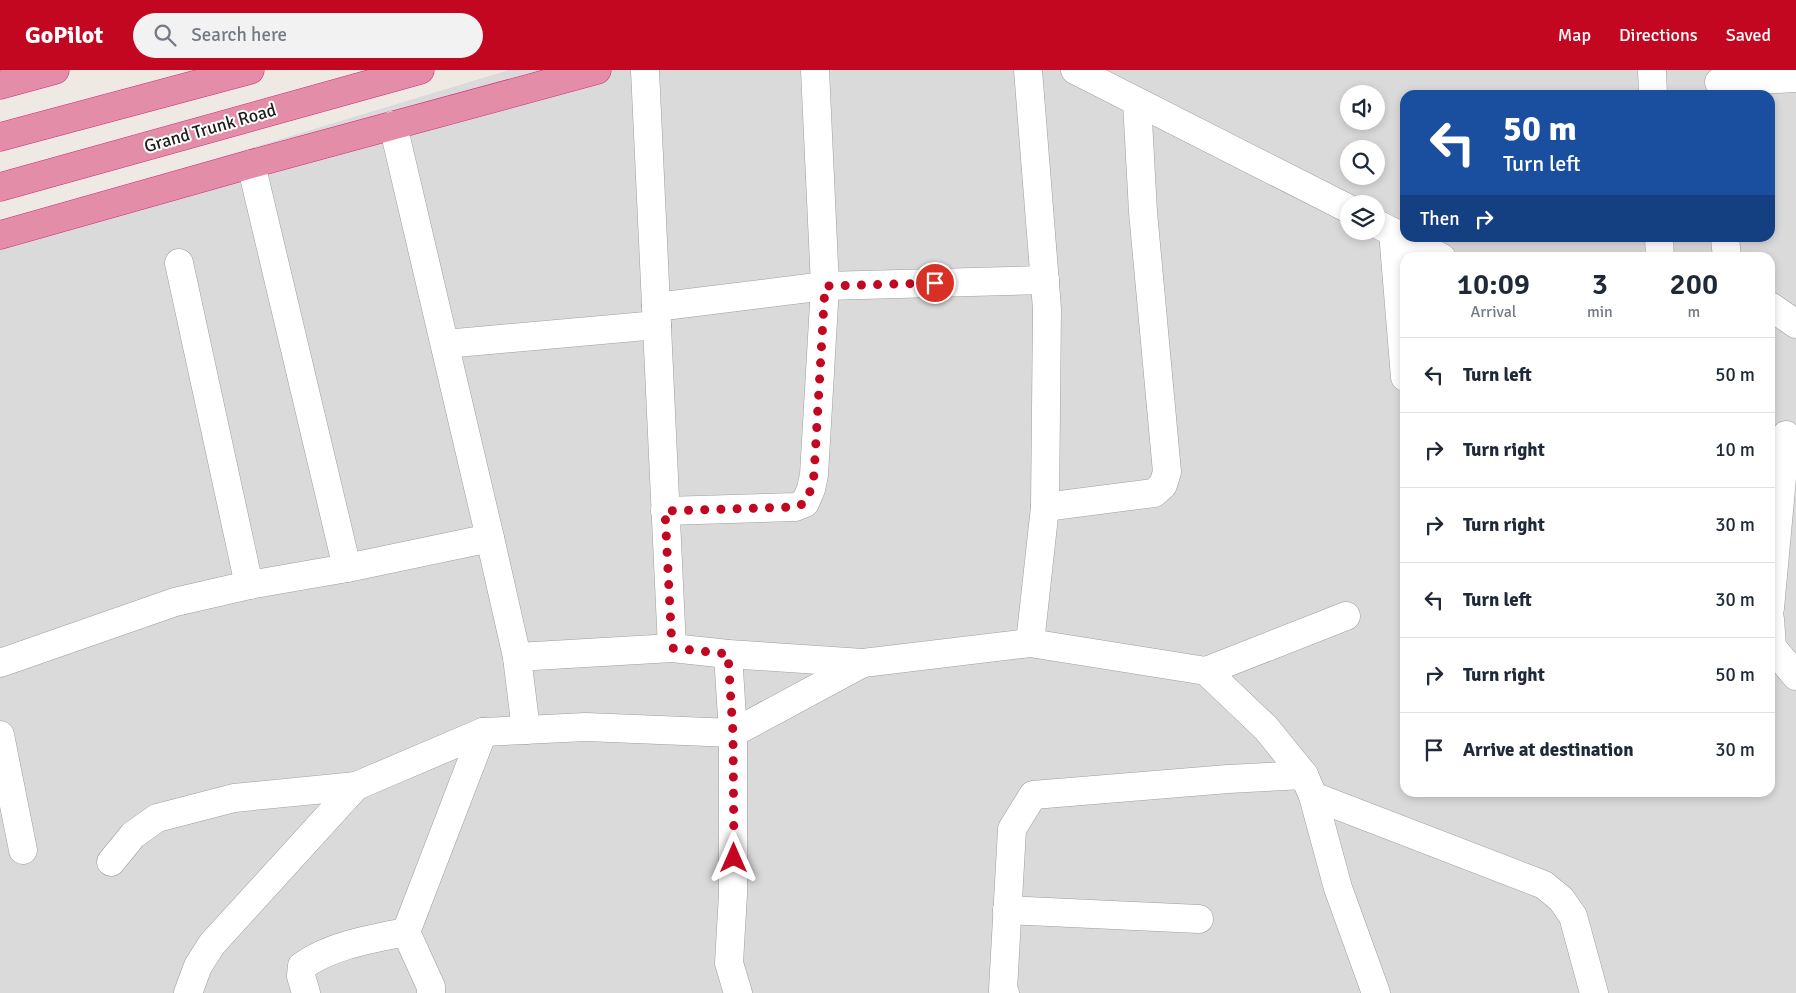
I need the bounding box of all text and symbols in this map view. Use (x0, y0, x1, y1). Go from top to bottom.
search box (133, 13, 483, 58)
text: GoPilot (25, 20, 103, 50)
icon: search (151, 21, 179, 49)
text: Search here (191, 23, 287, 47)
text: Map (1558, 24, 1591, 46)
text: Directions (1619, 24, 1698, 46)
text: Saved (1726, 24, 1771, 46)
map controls (1340, 85, 1385, 240)
button: sound (1340, 85, 1385, 130)
street label: Grand Trunk Road (141, 99, 279, 157)
text: 50 m (1503, 107, 1577, 150)
icon: left (1420, 110, 1485, 175)
button: search (1340, 140, 1385, 185)
text: Turn left (1503, 150, 1581, 177)
button: layers (1340, 195, 1385, 240)
icon: right (1470, 205, 1498, 233)
text: Then (1420, 207, 1460, 231)
pin (914, 262, 956, 304)
text: 10:09 (1457, 266, 1530, 303)
text: 3 (1592, 266, 1608, 303)
text: 200 (1670, 266, 1718, 303)
icon: arrive (921, 269, 949, 297)
text: Arrival (1470, 302, 1516, 322)
text: min (1587, 302, 1613, 322)
text: m (1687, 302, 1700, 322)
icon: left (1420, 361, 1448, 389)
text: Turn left (1463, 363, 1532, 387)
text: 50 m (1715, 363, 1755, 387)
icon: right (1420, 436, 1448, 464)
text: Turn right (1463, 438, 1545, 462)
text: 10 m (1715, 438, 1755, 462)
icon: right (1420, 511, 1448, 539)
text: Turn right (1463, 513, 1545, 537)
text: 30 m (1715, 513, 1755, 537)
icon: left (1420, 586, 1448, 614)
text: Turn left (1463, 588, 1532, 612)
text: 30 m (1715, 588, 1755, 612)
icon: right (1420, 661, 1448, 689)
text: Turn right (1463, 663, 1545, 687)
text: 50 m (1715, 663, 1755, 687)
icon: arrive (1420, 736, 1448, 764)
text: Arrive at destination (1463, 738, 1634, 762)
text: 30 m (1715, 738, 1755, 762)
position arrow (707, 831, 759, 883)

